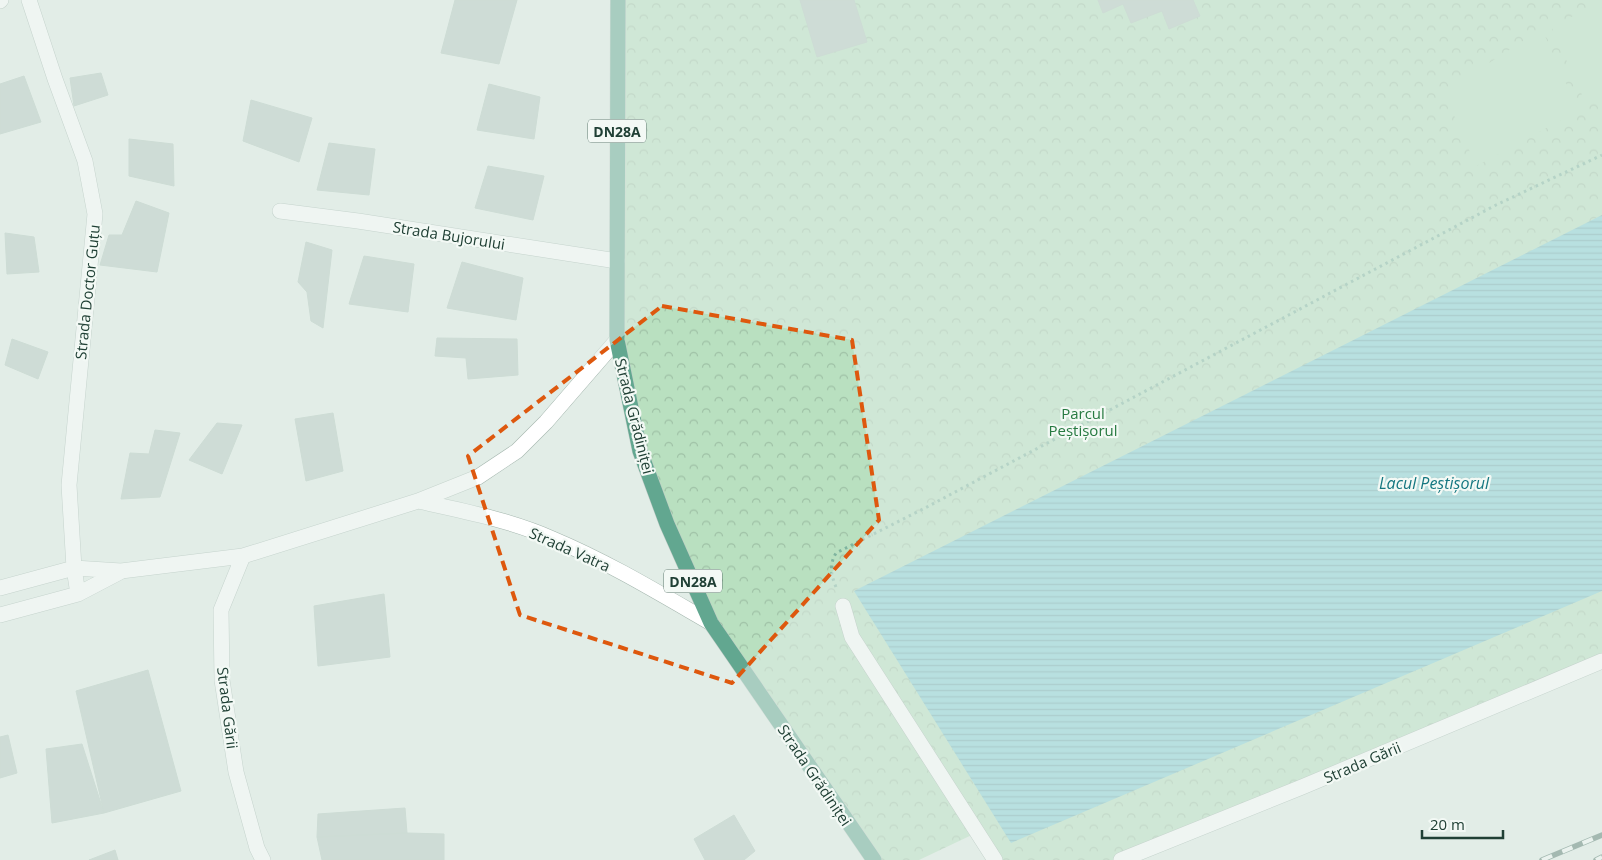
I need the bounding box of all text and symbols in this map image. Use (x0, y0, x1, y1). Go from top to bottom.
road number: DN28A (588, 120, 646, 142)
street label: Strada Bujorului (392, 216, 506, 254)
street label: Strada Doctor Guțu (70, 224, 104, 360)
street label: Strada Grădiniței (611, 356, 659, 476)
park label: Parcul Peștișorul (1048, 403, 1118, 440)
water label: Lacul Peștișorul (1379, 472, 1490, 494)
street label: Strada Vatra (526, 522, 614, 576)
road number: DN28A (664, 570, 722, 592)
street label: Strada Gării (213, 666, 243, 750)
street label: Strada Grădiniței (774, 720, 856, 830)
street label: Strada Gării (1320, 737, 1404, 787)
scale bar (1422, 808, 1503, 840)
text: 20 m (1430, 814, 1465, 834)

